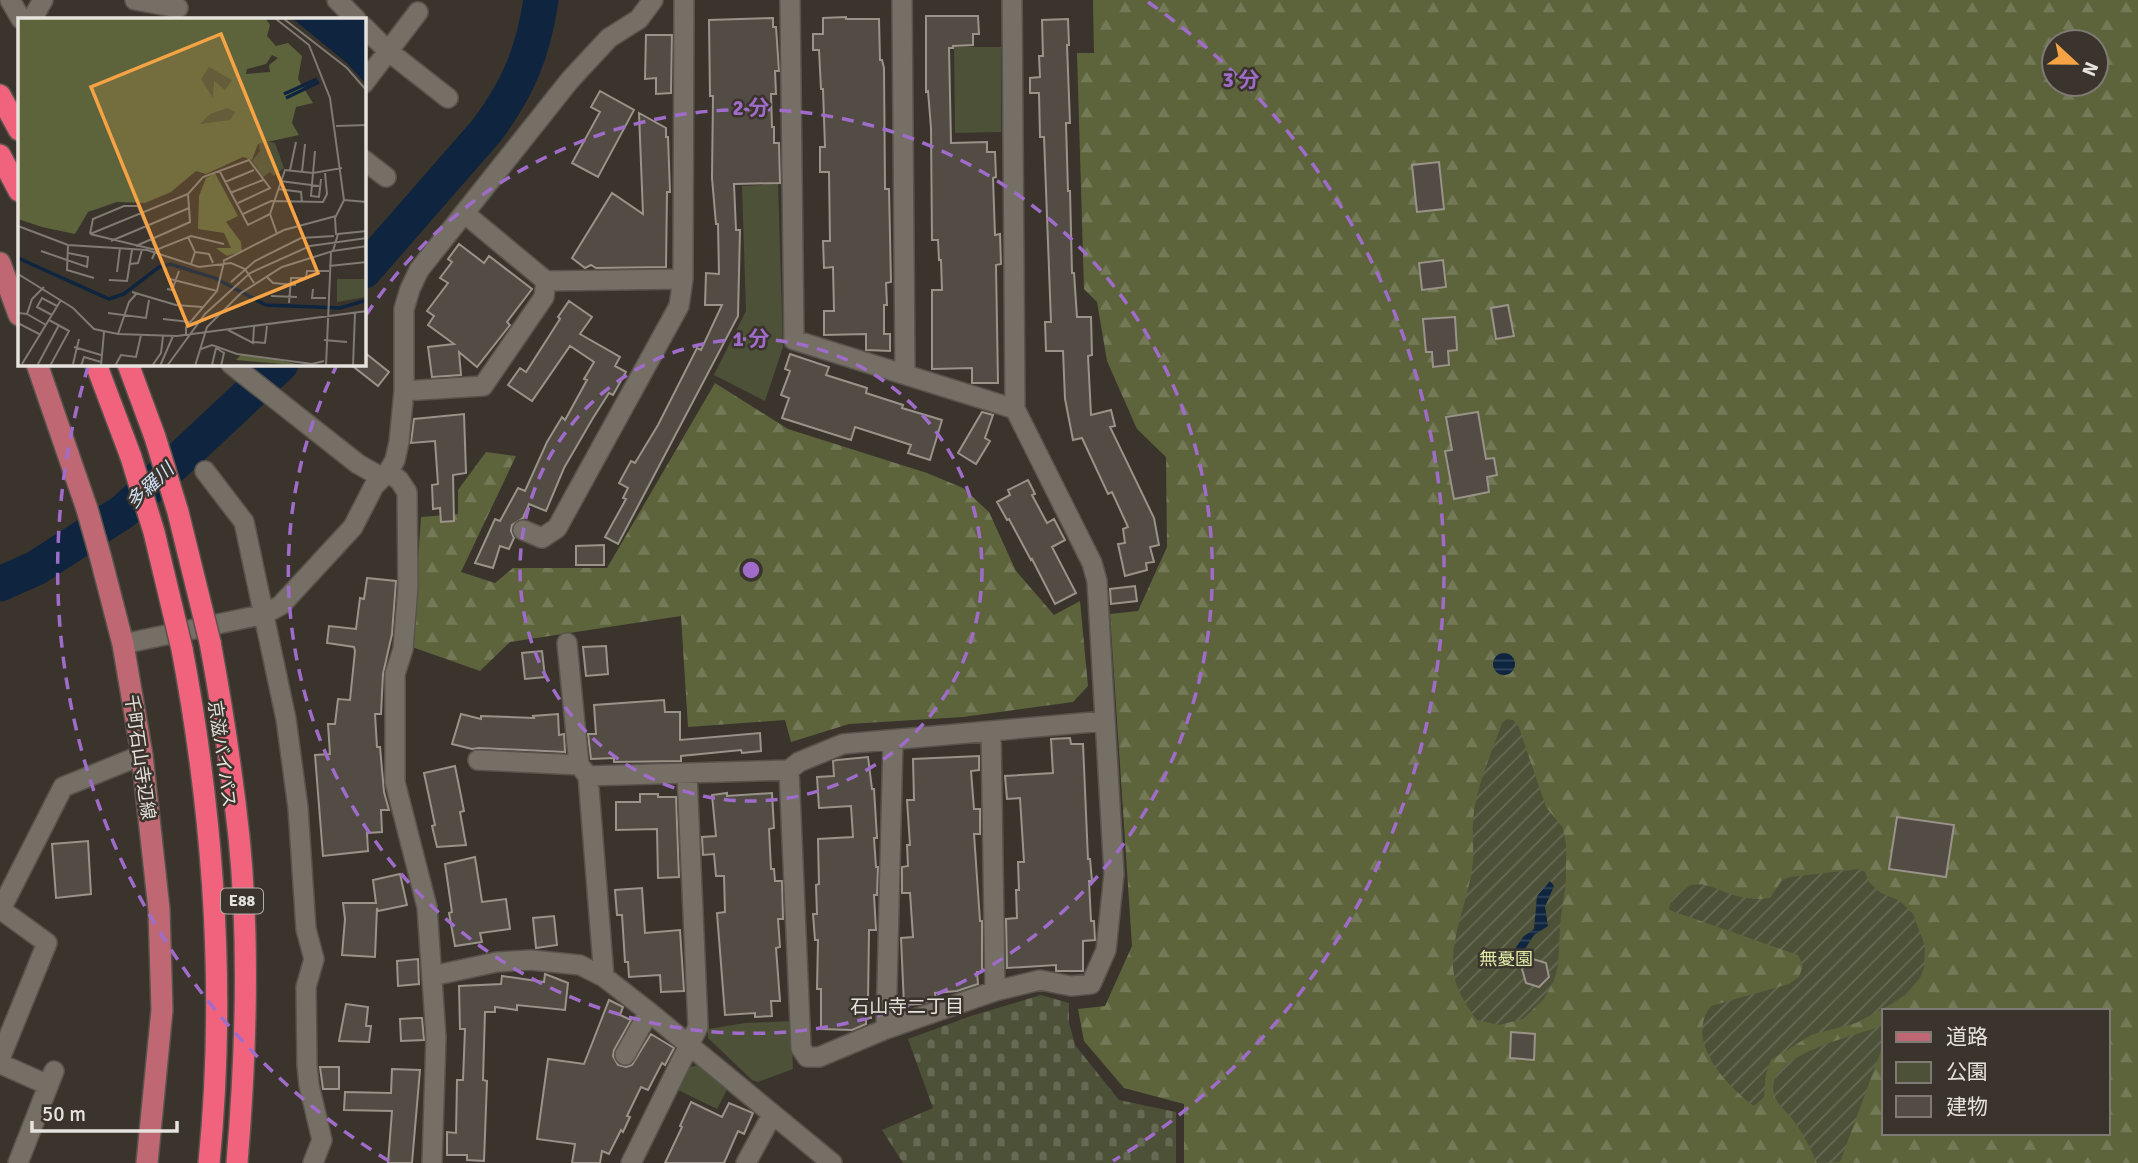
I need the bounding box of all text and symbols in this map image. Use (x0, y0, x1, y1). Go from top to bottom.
inset map (18, 18, 366, 366)
north arrow (2040, 28, 2110, 98)
text: N (2076, 58, 2103, 80)
text: 3 分 (1223, 67, 1259, 93)
text: 2 分 (733, 95, 769, 121)
text: 1 分 (733, 326, 769, 352)
water label: 多羅川 (121, 456, 180, 514)
centre of rings (739, 558, 763, 582)
street label: 千町石山寺辺線 (120, 693, 160, 821)
street label: 京滋バイパス (204, 699, 240, 809)
road number: E88 (221, 888, 263, 914)
park label: 無憂園 (1479, 948, 1533, 970)
district label: 石山寺二丁目 (850, 995, 964, 1019)
legend (1882, 1009, 2110, 1135)
text: 道路 (1946, 1024, 1988, 1050)
text: 公園 (1946, 1059, 1988, 1085)
scale bar (32, 1090, 177, 1134)
text: 建物 (1946, 1094, 1988, 1120)
text: 50 m (42, 1101, 86, 1127)

